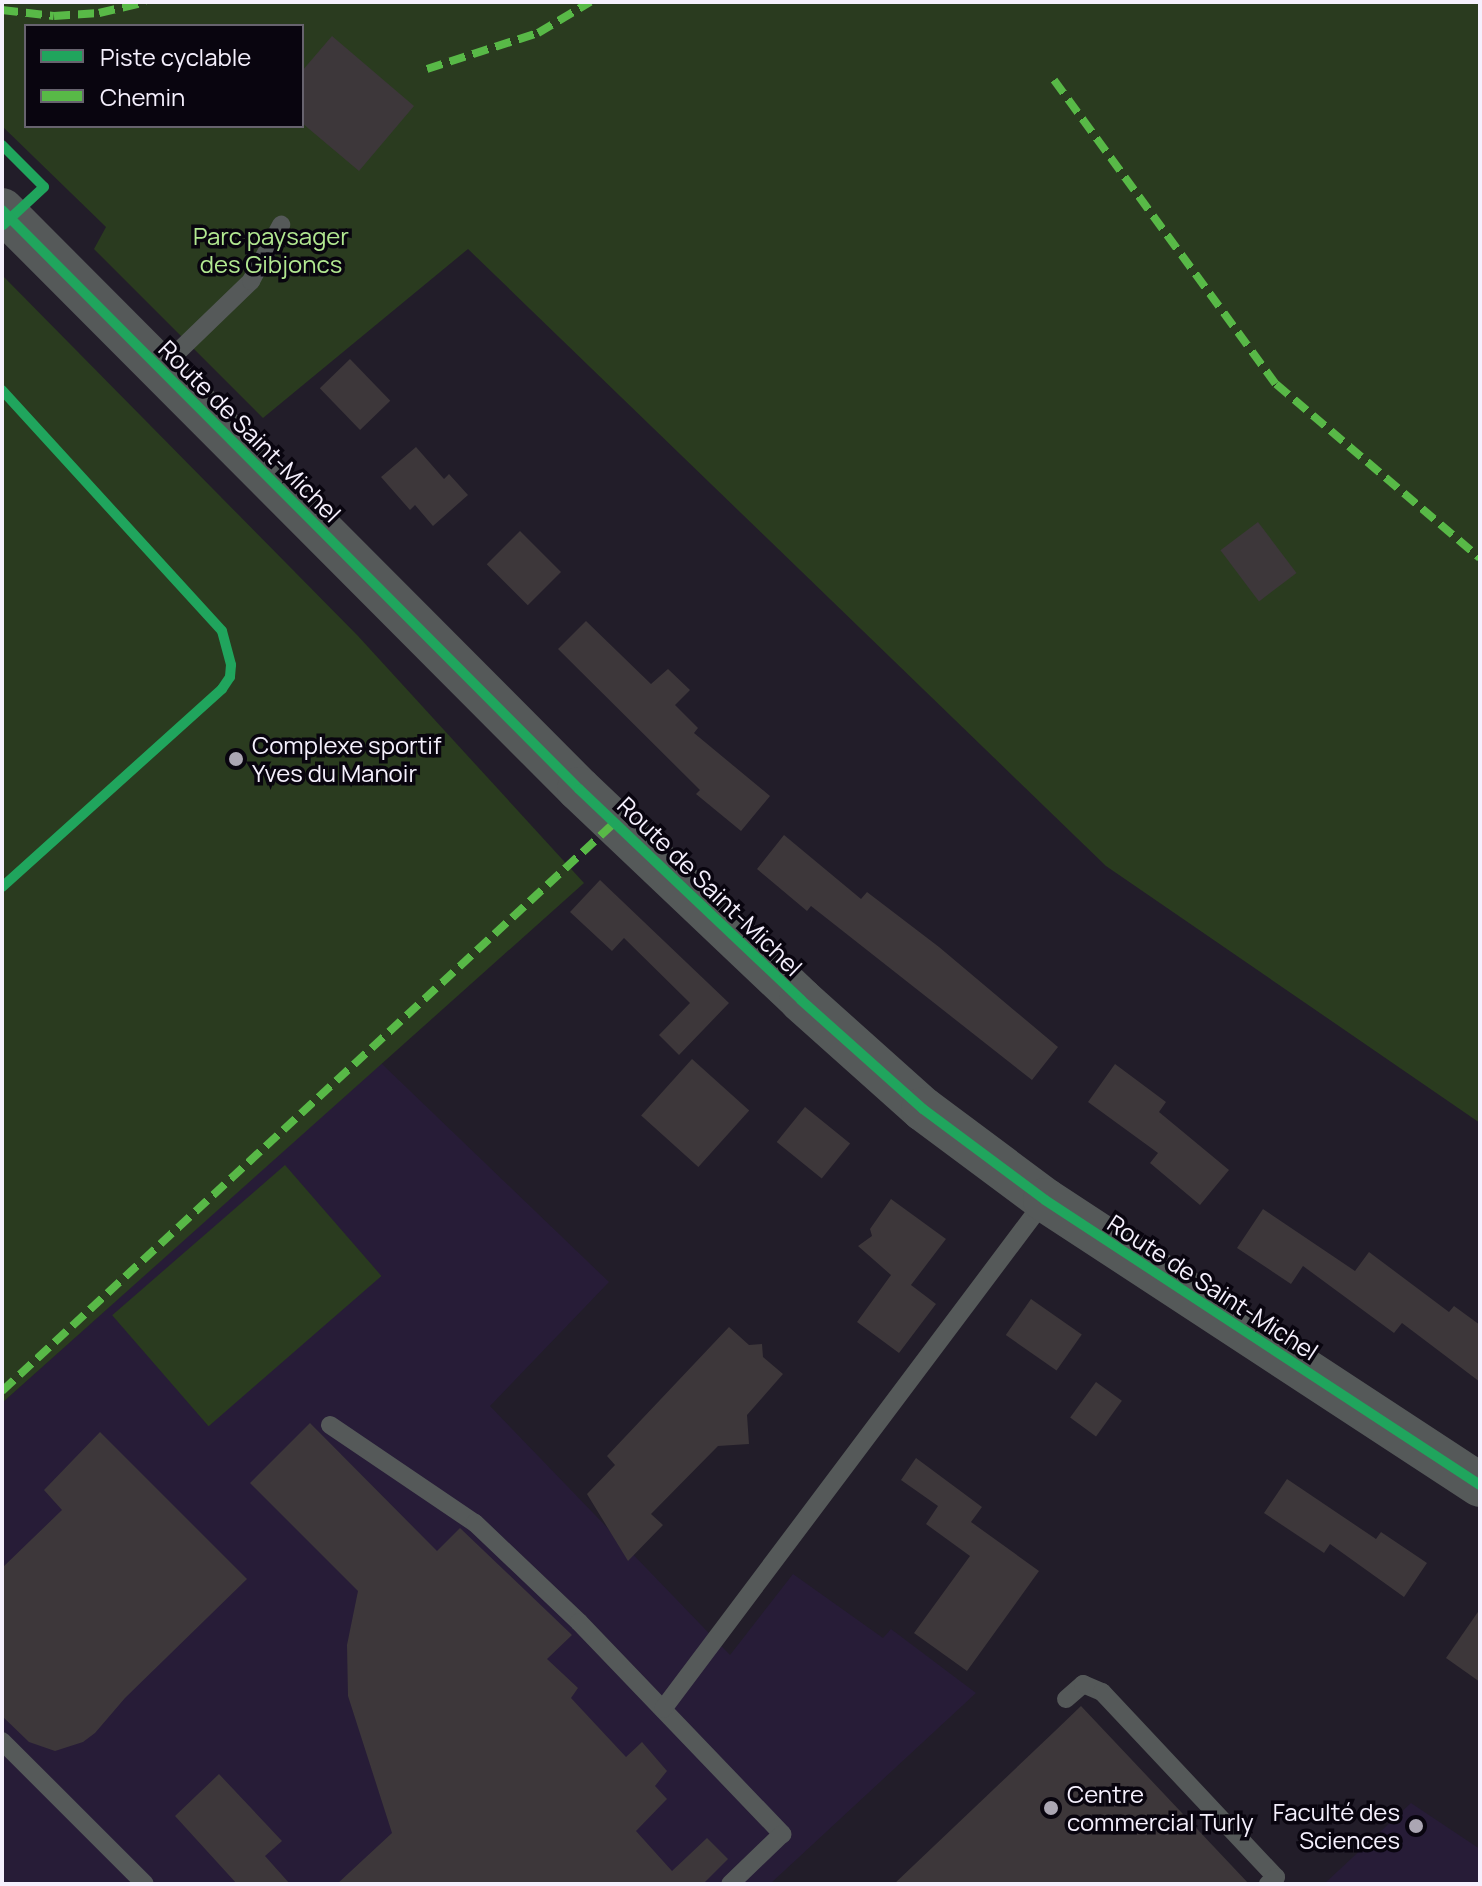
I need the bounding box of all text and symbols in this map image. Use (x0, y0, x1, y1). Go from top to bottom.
legend (24, 24, 304, 128)
text: Piste cyclable (100, 40, 251, 73)
text: Chemin (100, 80, 185, 113)
park label: Parc paysager des Gibjoncs (193, 222, 349, 278)
street label: Route de Saint-Michel (153, 334, 347, 528)
place label: Complexe sportif Yves du Manoir (252, 731, 441, 787)
marker: Complexe sportif Yves du Manoir (227, 750, 245, 768)
street label: Route de Saint-Michel (612, 790, 808, 982)
street label: Route de Saint-Michel (1102, 1208, 1324, 1366)
place label: Centre commercial Turly (1067, 1780, 1254, 1836)
place label: Faculté des Sciences (1273, 1798, 1400, 1854)
marker: Centre commercial Turly (1042, 1799, 1060, 1817)
marker: Faculté des Sciences (1407, 1817, 1425, 1835)

